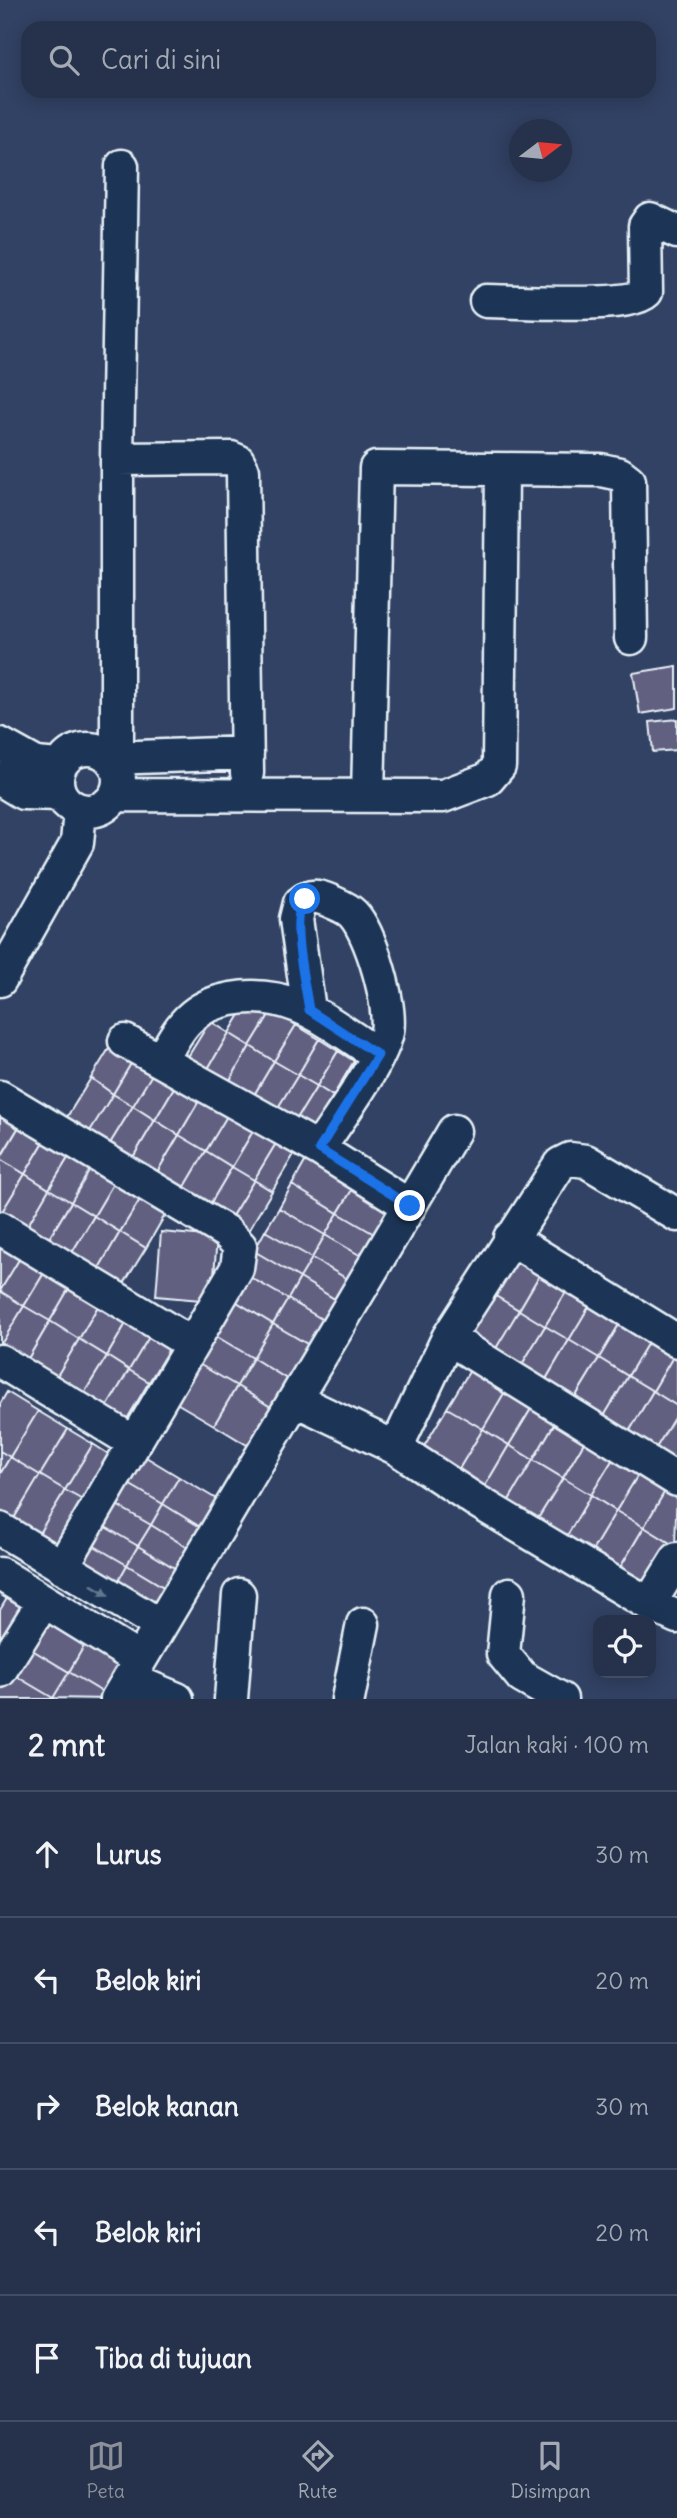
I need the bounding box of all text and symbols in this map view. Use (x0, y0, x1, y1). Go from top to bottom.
search box (21, 21, 656, 98)
icon: search (45, 41, 83, 79)
text: Cari di sini (101, 43, 221, 76)
north arrow (509, 119, 572, 182)
route start (289, 883, 320, 914)
route end (394, 1190, 425, 1221)
one-way arrow (91, 1583, 110, 1596)
map controls (593, 1615, 656, 1678)
button: locate (593, 1615, 656, 1678)
text: 2 mnt (28, 1726, 105, 1764)
text: Jalan kaki · 100 m (464, 1730, 649, 1759)
icon: ahead (28, 1835, 66, 1873)
text: Lurus (95, 1838, 162, 1871)
text: 30 m (595, 1840, 649, 1869)
icon: left (28, 1961, 66, 1999)
text: Belok kiri (95, 1964, 201, 1997)
text: 20 m (596, 1966, 649, 1995)
icon: right (28, 2087, 66, 2125)
text: Belok kanan (95, 2090, 239, 2123)
text: 30 m (595, 2092, 649, 2121)
icon: left (28, 2213, 66, 2251)
text: Belok kiri (95, 2216, 201, 2249)
text: 20 m (596, 2218, 649, 2247)
icon: arrive (28, 2339, 66, 2377)
text: Tiba di tujuan (95, 2342, 252, 2375)
tab: Peta (87, 2437, 125, 2503)
tab: Rute (298, 2437, 337, 2503)
tab: Disimpan (510, 2437, 590, 2503)

